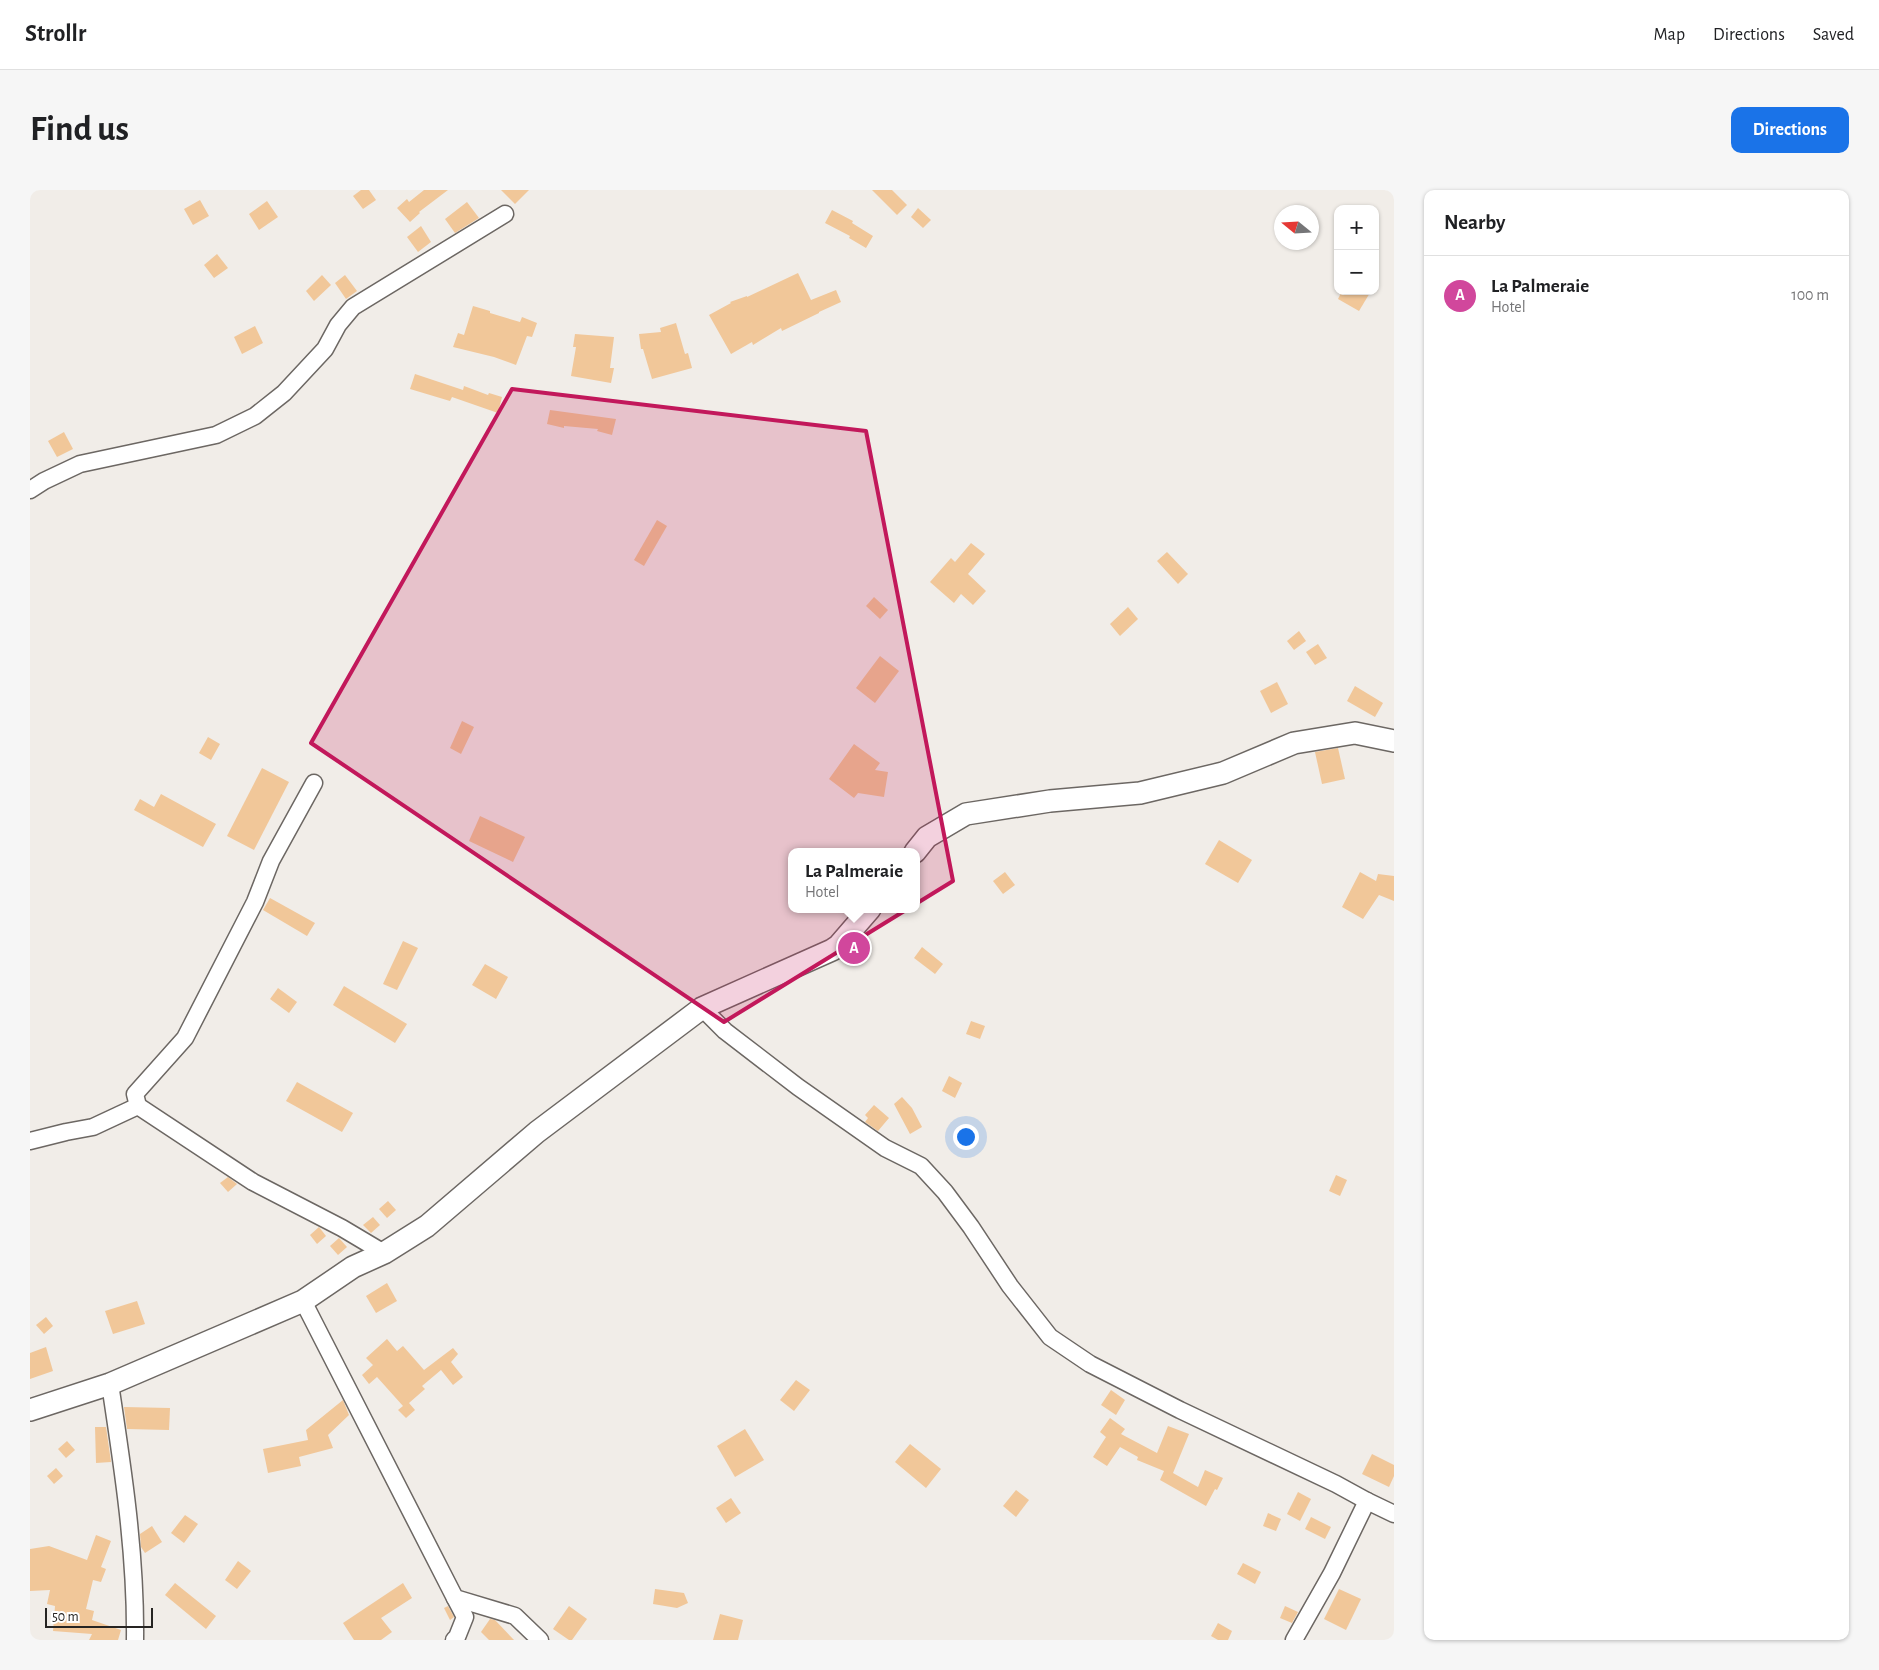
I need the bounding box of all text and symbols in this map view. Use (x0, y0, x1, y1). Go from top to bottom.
text: Strollr (25, 22, 86, 46)
text: Map (1654, 26, 1685, 44)
text: Directions (1713, 26, 1785, 44)
text: Saved (1813, 26, 1854, 44)
button: Directions (1731, 107, 1849, 153)
text: Find us (30, 112, 129, 147)
north arrow (1274, 205, 1319, 250)
map controls (1334, 205, 1379, 295)
button: + (1334, 205, 1379, 250)
text: Nearby (1444, 212, 1505, 233)
button: − (1334, 250, 1379, 295)
text: La Palmeraie (1491, 277, 1589, 296)
text: A (1455, 287, 1465, 303)
text: 100 m (1791, 287, 1829, 303)
text: Hotel (1491, 299, 1526, 315)
popup (788, 848, 920, 913)
text: La Palmeraie (805, 862, 903, 881)
text: Hotel (805, 884, 840, 900)
pin: A (838, 929, 870, 967)
your location (953, 1124, 979, 1150)
scale bar (45, 1605, 152, 1628)
text: 50 m (52, 1610, 79, 1624)

